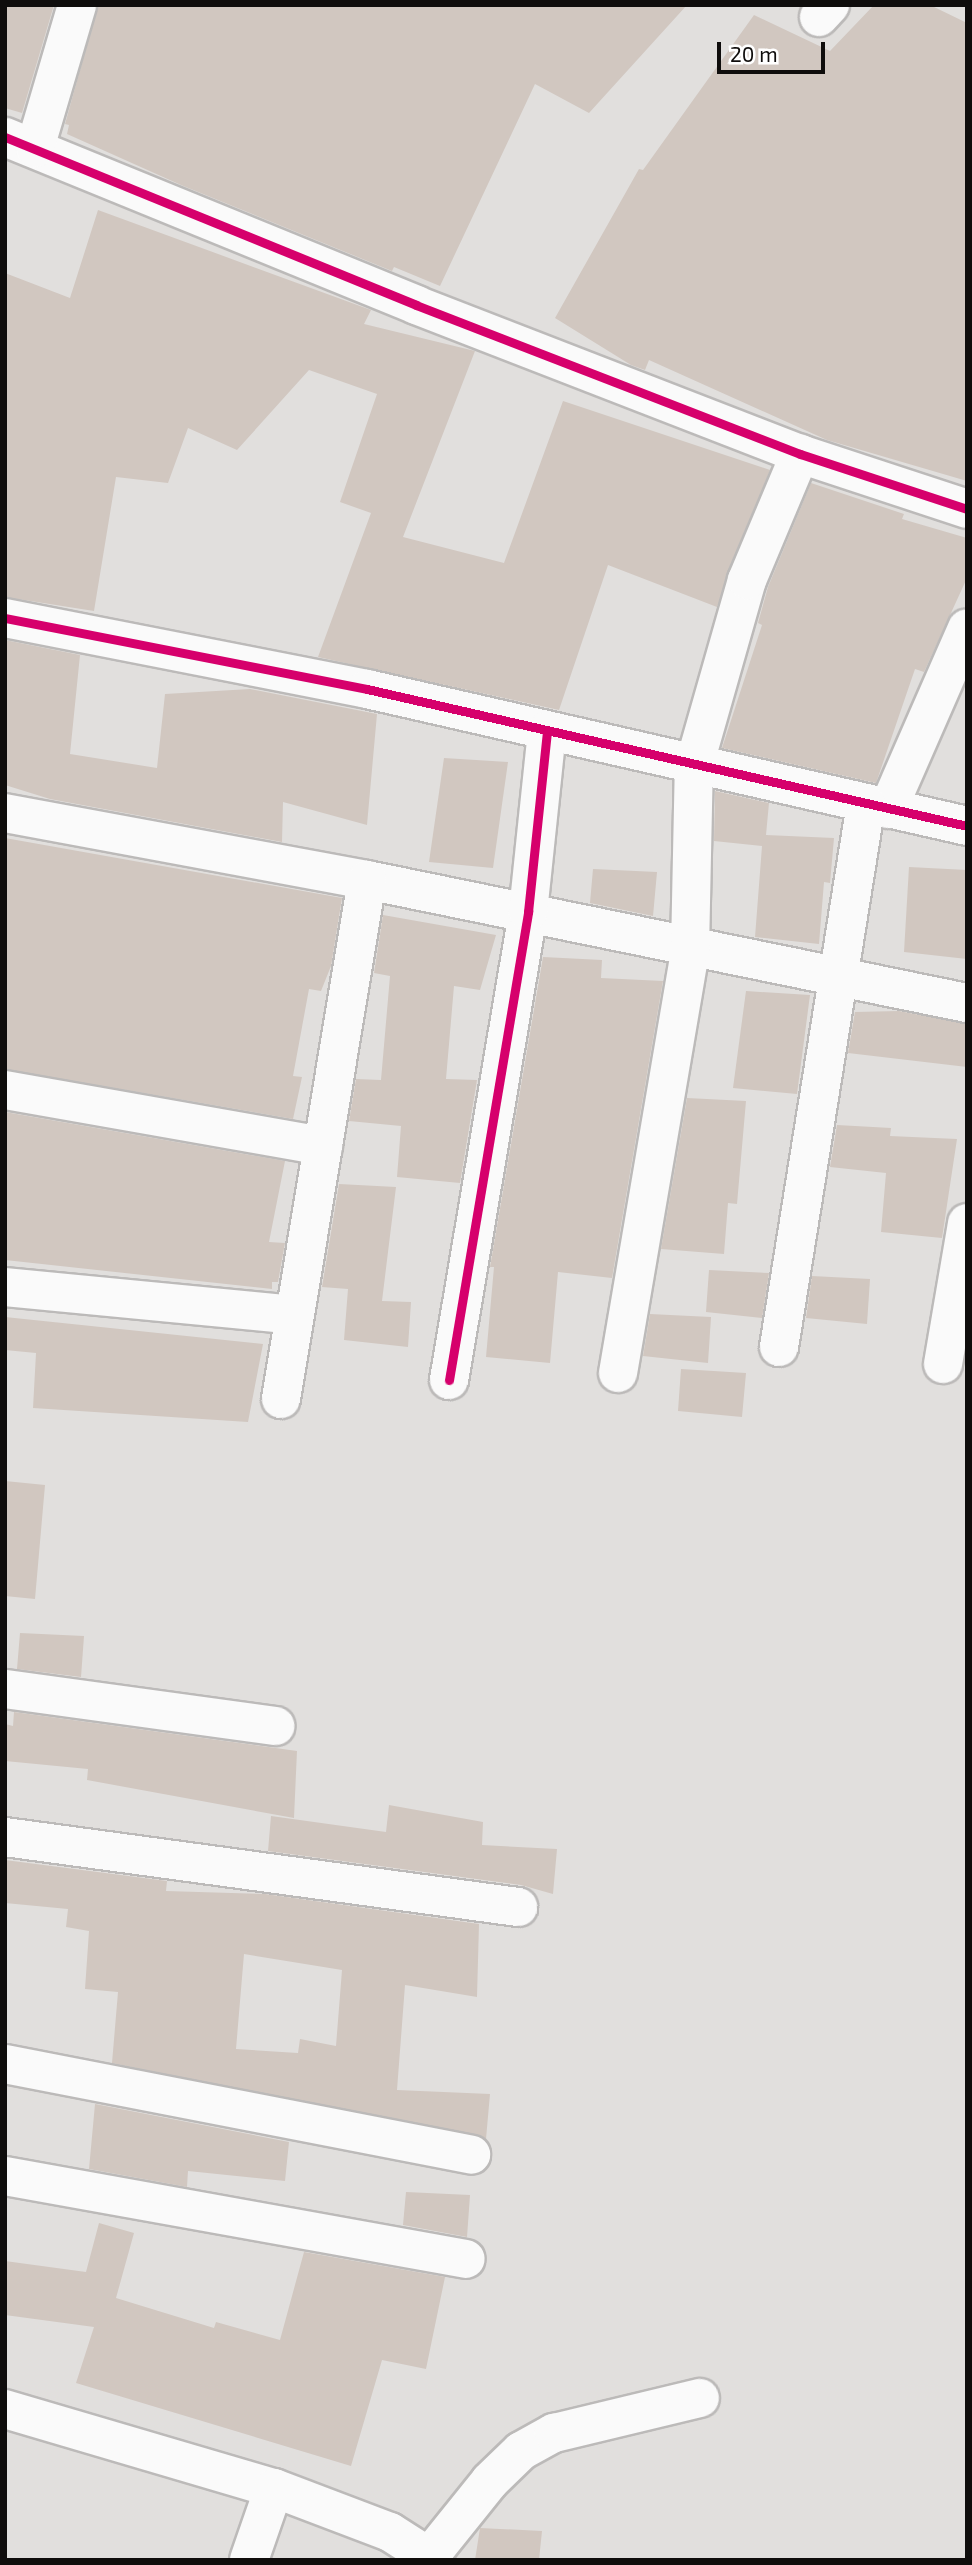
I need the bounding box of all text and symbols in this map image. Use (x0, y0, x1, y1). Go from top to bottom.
scale bar (720, 28, 828, 72)
text: 20 m (730, 41, 778, 66)

